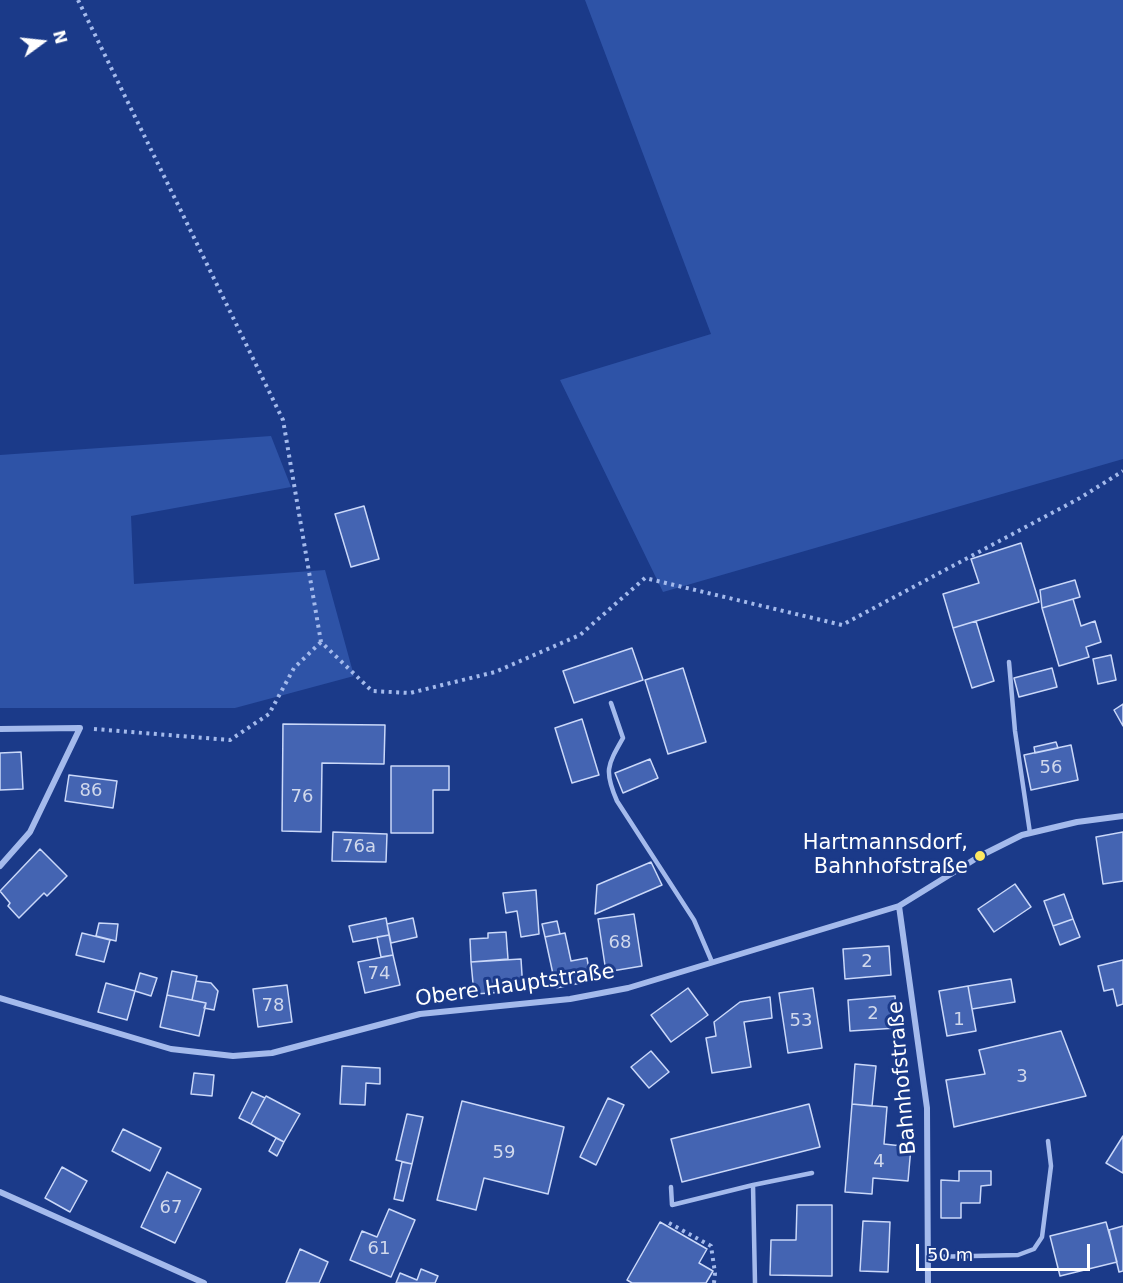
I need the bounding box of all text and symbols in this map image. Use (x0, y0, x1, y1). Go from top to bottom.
north arrow (12, 12, 72, 72)
text: N (49, 28, 71, 46)
house number: 56 (1040, 757, 1062, 779)
house number: 86 (80, 780, 102, 802)
house number: 76 (291, 786, 313, 808)
place label: Hartmannsdorf, Bahnhofstraße (803, 831, 968, 881)
house number: 76a (342, 836, 376, 858)
marker: Hartmannsdorf, Bahnhofstraße (973, 849, 987, 863)
house number: 68 (609, 932, 631, 954)
house number: 2 (861, 951, 873, 973)
street label: Obere Hauptstraße (414, 960, 616, 1012)
house number: 74 (368, 963, 390, 985)
house number: 78 (262, 995, 284, 1017)
street label: Bahnhofstraße (884, 1000, 922, 1156)
house number: 2 (867, 1003, 879, 1025)
house number: 1 (953, 1009, 965, 1031)
house number: 53 (790, 1010, 812, 1032)
house number: 3 (1016, 1066, 1028, 1088)
house number: 59 (493, 1142, 515, 1164)
house number: 4 (873, 1151, 885, 1173)
house number: 67 (160, 1197, 182, 1219)
scale bar (919, 1232, 1093, 1270)
house number: 61 (368, 1238, 390, 1260)
text: 50 m (927, 1244, 973, 1265)

